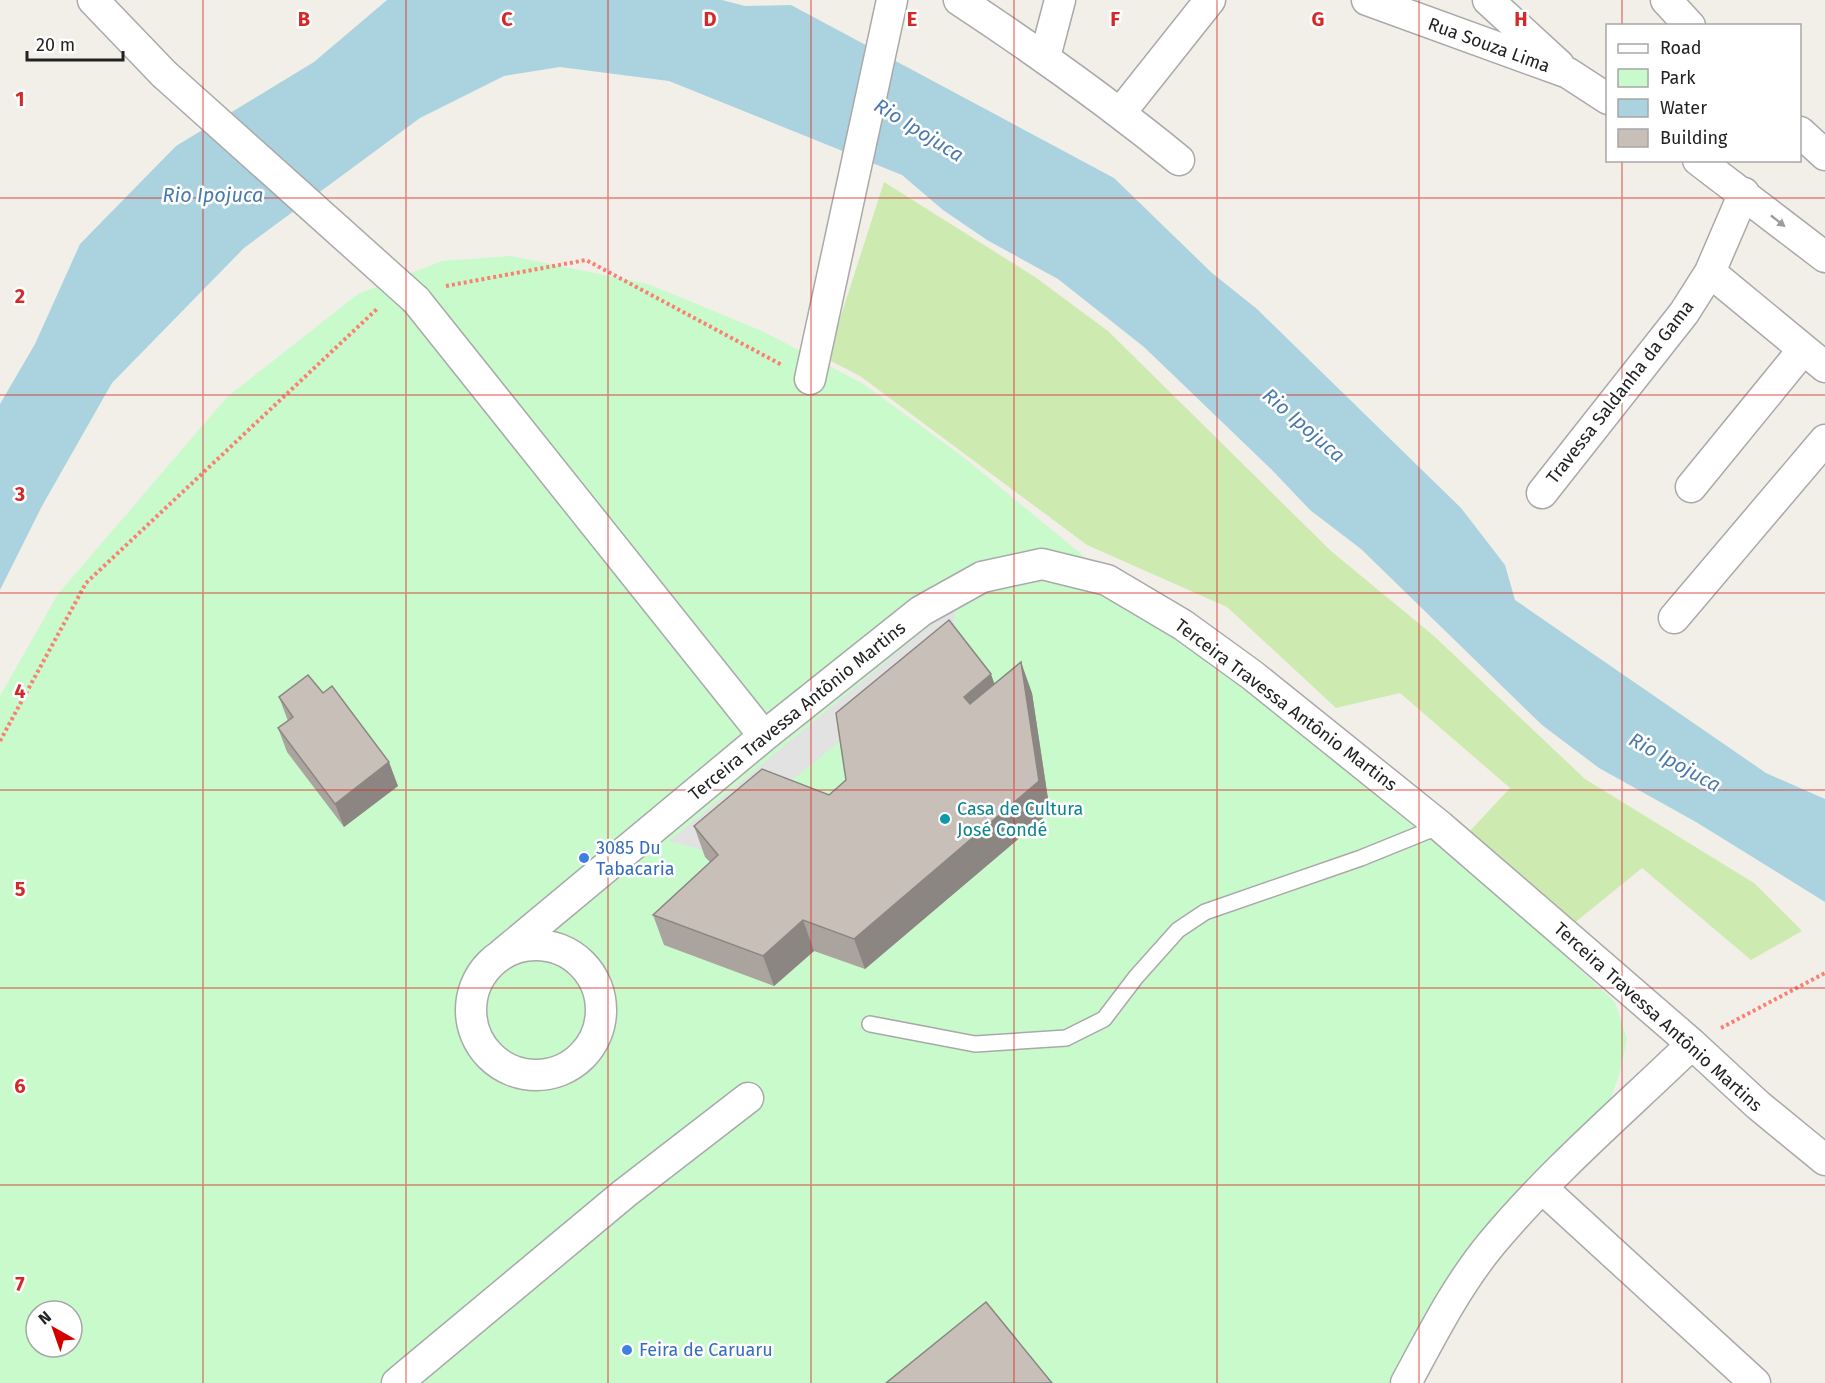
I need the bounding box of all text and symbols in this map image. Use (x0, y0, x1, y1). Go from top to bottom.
text: B (298, 7, 310, 31)
text: C (501, 7, 513, 31)
text: D (703, 7, 717, 31)
text: E (907, 7, 917, 31)
text: F (1110, 7, 1120, 31)
text: G (1312, 7, 1324, 31)
text: H (1514, 7, 1528, 31)
street label: Rua Souza Lima (1425, 13, 1553, 77)
scale bar (27, 24, 123, 62)
legend (1606, 24, 1801, 162)
text: 20 m (36, 34, 75, 56)
text: Road (1660, 37, 1702, 59)
text: Park (1660, 67, 1696, 89)
text: 1 (15, 87, 25, 111)
water label: Rio Ipojuca (870, 93, 968, 167)
text: Water (1660, 97, 1707, 119)
text: Building (1660, 127, 1728, 149)
water label: Rio Ipojuca (163, 183, 263, 207)
one-way arrow (1771, 214, 1786, 226)
text: 2 (15, 284, 25, 308)
street label: Travessa Saldanha da Gama (1542, 296, 1698, 488)
water label: Rio Ipojuca (1258, 383, 1350, 467)
text: 3 (14, 482, 25, 506)
street label: Terceira Travessa Antônio Martins (1171, 614, 1401, 796)
street label: Terceira Travessa Antônio Martins (684, 617, 910, 805)
text: 4 (14, 679, 26, 703)
water label: Rio Ipojuca (1625, 727, 1725, 797)
place label: Casa de Cultura José Condé (957, 798, 1083, 841)
marker: Casa de Cultura José Condé (938, 812, 952, 826)
place label: 3085 Du Tabacaria (596, 837, 675, 880)
marker: 3085 Du Tabacaria (577, 851, 591, 865)
text: 5 (15, 877, 26, 901)
street label: Terceira Travessa Antônio Martins (1549, 918, 1767, 1116)
text: 6 (14, 1074, 26, 1098)
text: 7 (15, 1272, 25, 1296)
north arrow (24, 1299, 84, 1359)
text: N (35, 1307, 55, 1329)
place label: Feira de Caruaru (639, 1339, 773, 1361)
marker: Feira de Caruaru (620, 1343, 634, 1357)

